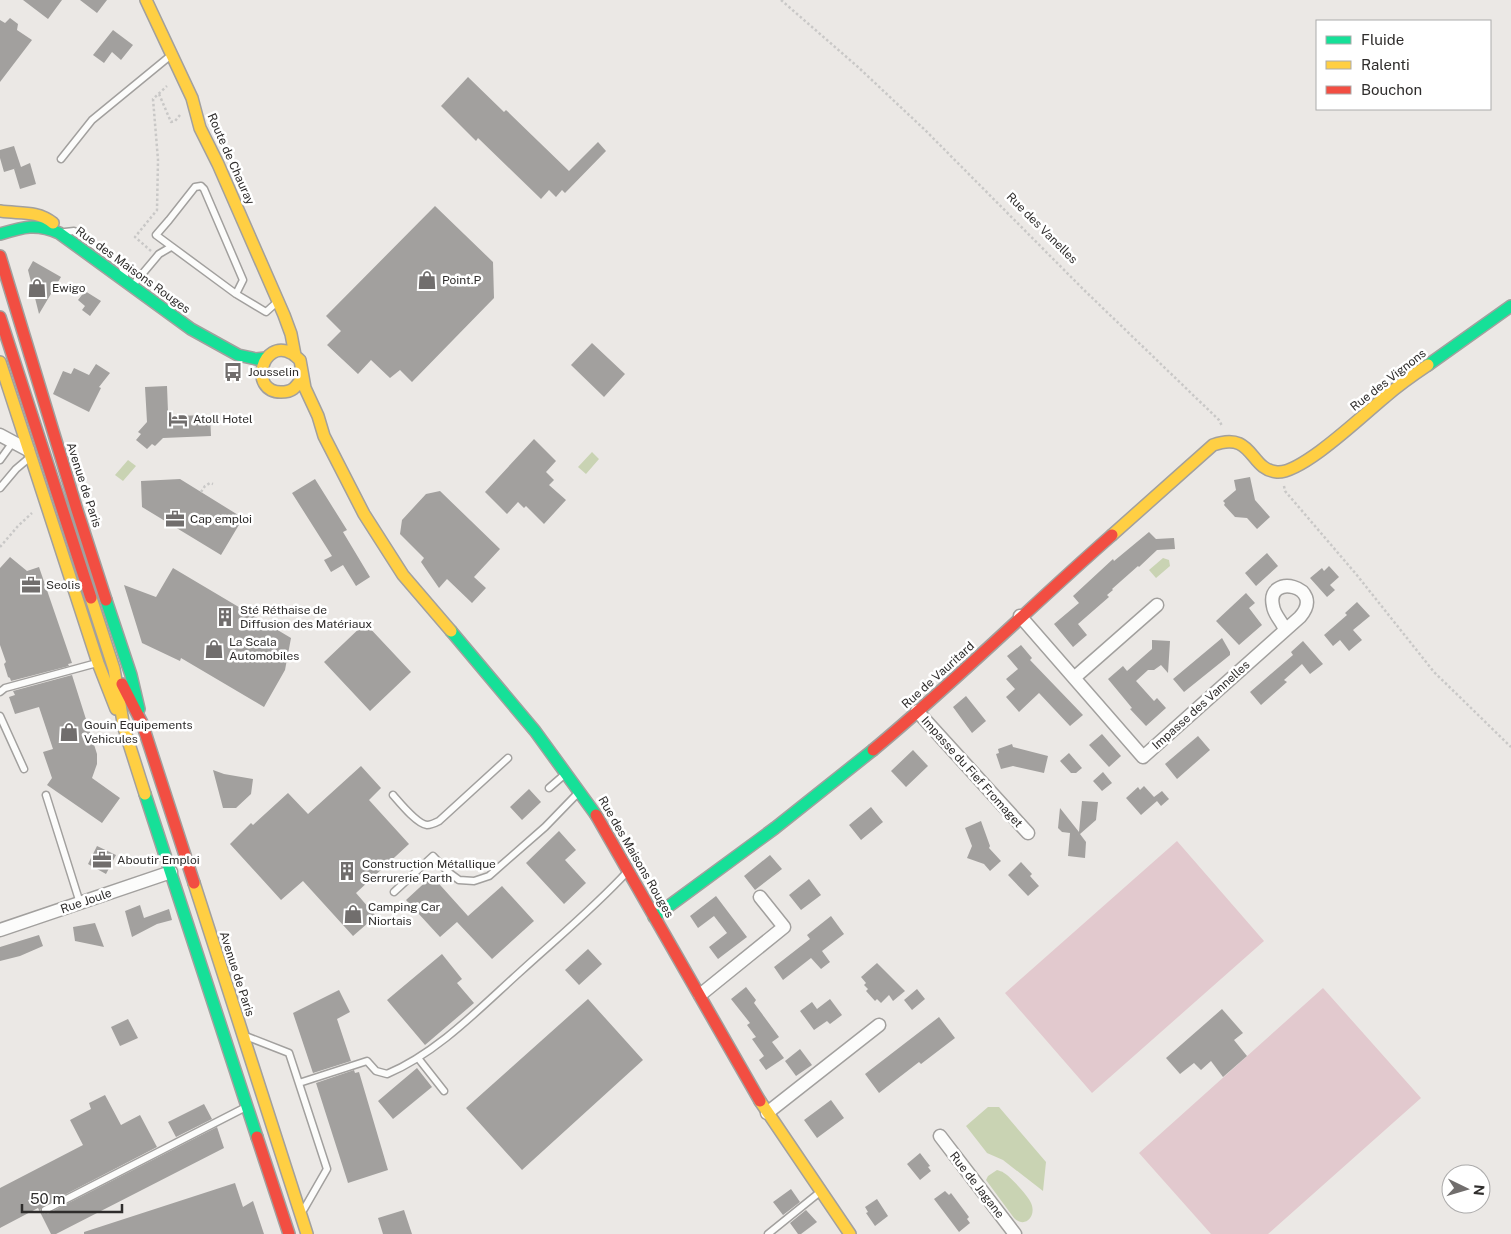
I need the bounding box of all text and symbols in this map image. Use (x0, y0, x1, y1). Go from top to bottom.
legend (1316, 20, 1491, 110)
text: Fluide (1361, 31, 1404, 48)
text: Ralenti (1361, 56, 1410, 73)
text: Bouchon (1361, 81, 1422, 98)
street label: Route de Chauray (205, 111, 258, 207)
street label: Rue des Vanelles (1004, 190, 1080, 266)
street label: Rue des Maisons Rouges (73, 224, 193, 316)
shop icon: Point.P (416, 269, 438, 291)
place label: Point.P (442, 273, 481, 287)
shop icon: Ewigo (26, 277, 48, 299)
place label: Ewigo (52, 281, 86, 295)
street label: Rue des Vignons (1347, 346, 1429, 414)
bus stop icon: Jousselin (222, 361, 244, 383)
place label: Jousselin (248, 365, 299, 379)
hotel icon: Atoll Hotel (167, 408, 189, 430)
place label: Atoll Hotel (193, 412, 253, 426)
street label: Avenue de Paris (64, 441, 104, 529)
office icon: Cap emploi (164, 508, 186, 530)
place label: Cap emploi (190, 512, 252, 526)
office icon: Seolis (20, 574, 42, 596)
place label: Seolis (46, 578, 80, 592)
place label: Sté Réthaise de Diffusion des Matériaux (240, 603, 372, 631)
building icon: Sté Réthaise de Diffusion des Matériaux (214, 606, 236, 628)
place label: La Scala Automobiles (229, 635, 299, 663)
shop icon: La Scala Automobiles (203, 638, 225, 660)
street label: Rue de Vauritard (899, 639, 977, 711)
street label: Impasse des Vannelles (1149, 658, 1253, 752)
street label: Impasse du Fief Fromaget (919, 714, 1026, 831)
place label: Gouin Equipements Vehicules (84, 718, 193, 746)
shop icon: Gouin Equipements Vehicules (58, 721, 80, 743)
street label: Rue des Maisons Rouges (595, 794, 677, 920)
office icon: Aboutir Emploi (91, 849, 113, 871)
place label: Aboutir Emploi (117, 853, 200, 867)
place label: Construction Métallique Serrurerie Parth (362, 857, 496, 885)
building icon: Construction Métallique Serrurerie Parth (336, 860, 358, 882)
street label: Rue Joule (59, 886, 114, 916)
place label: Camping Car Niortais (368, 900, 441, 928)
shop icon: Camping Car Niortais (342, 903, 364, 925)
street label: Avenue de Paris (217, 930, 257, 1018)
street label: Rue de Jagane (947, 1149, 1007, 1221)
north arrow (1441, 1164, 1491, 1214)
scale bar (22, 1182, 122, 1214)
text: N (1471, 1184, 1487, 1196)
text: 50 m (30, 1190, 65, 1207)

